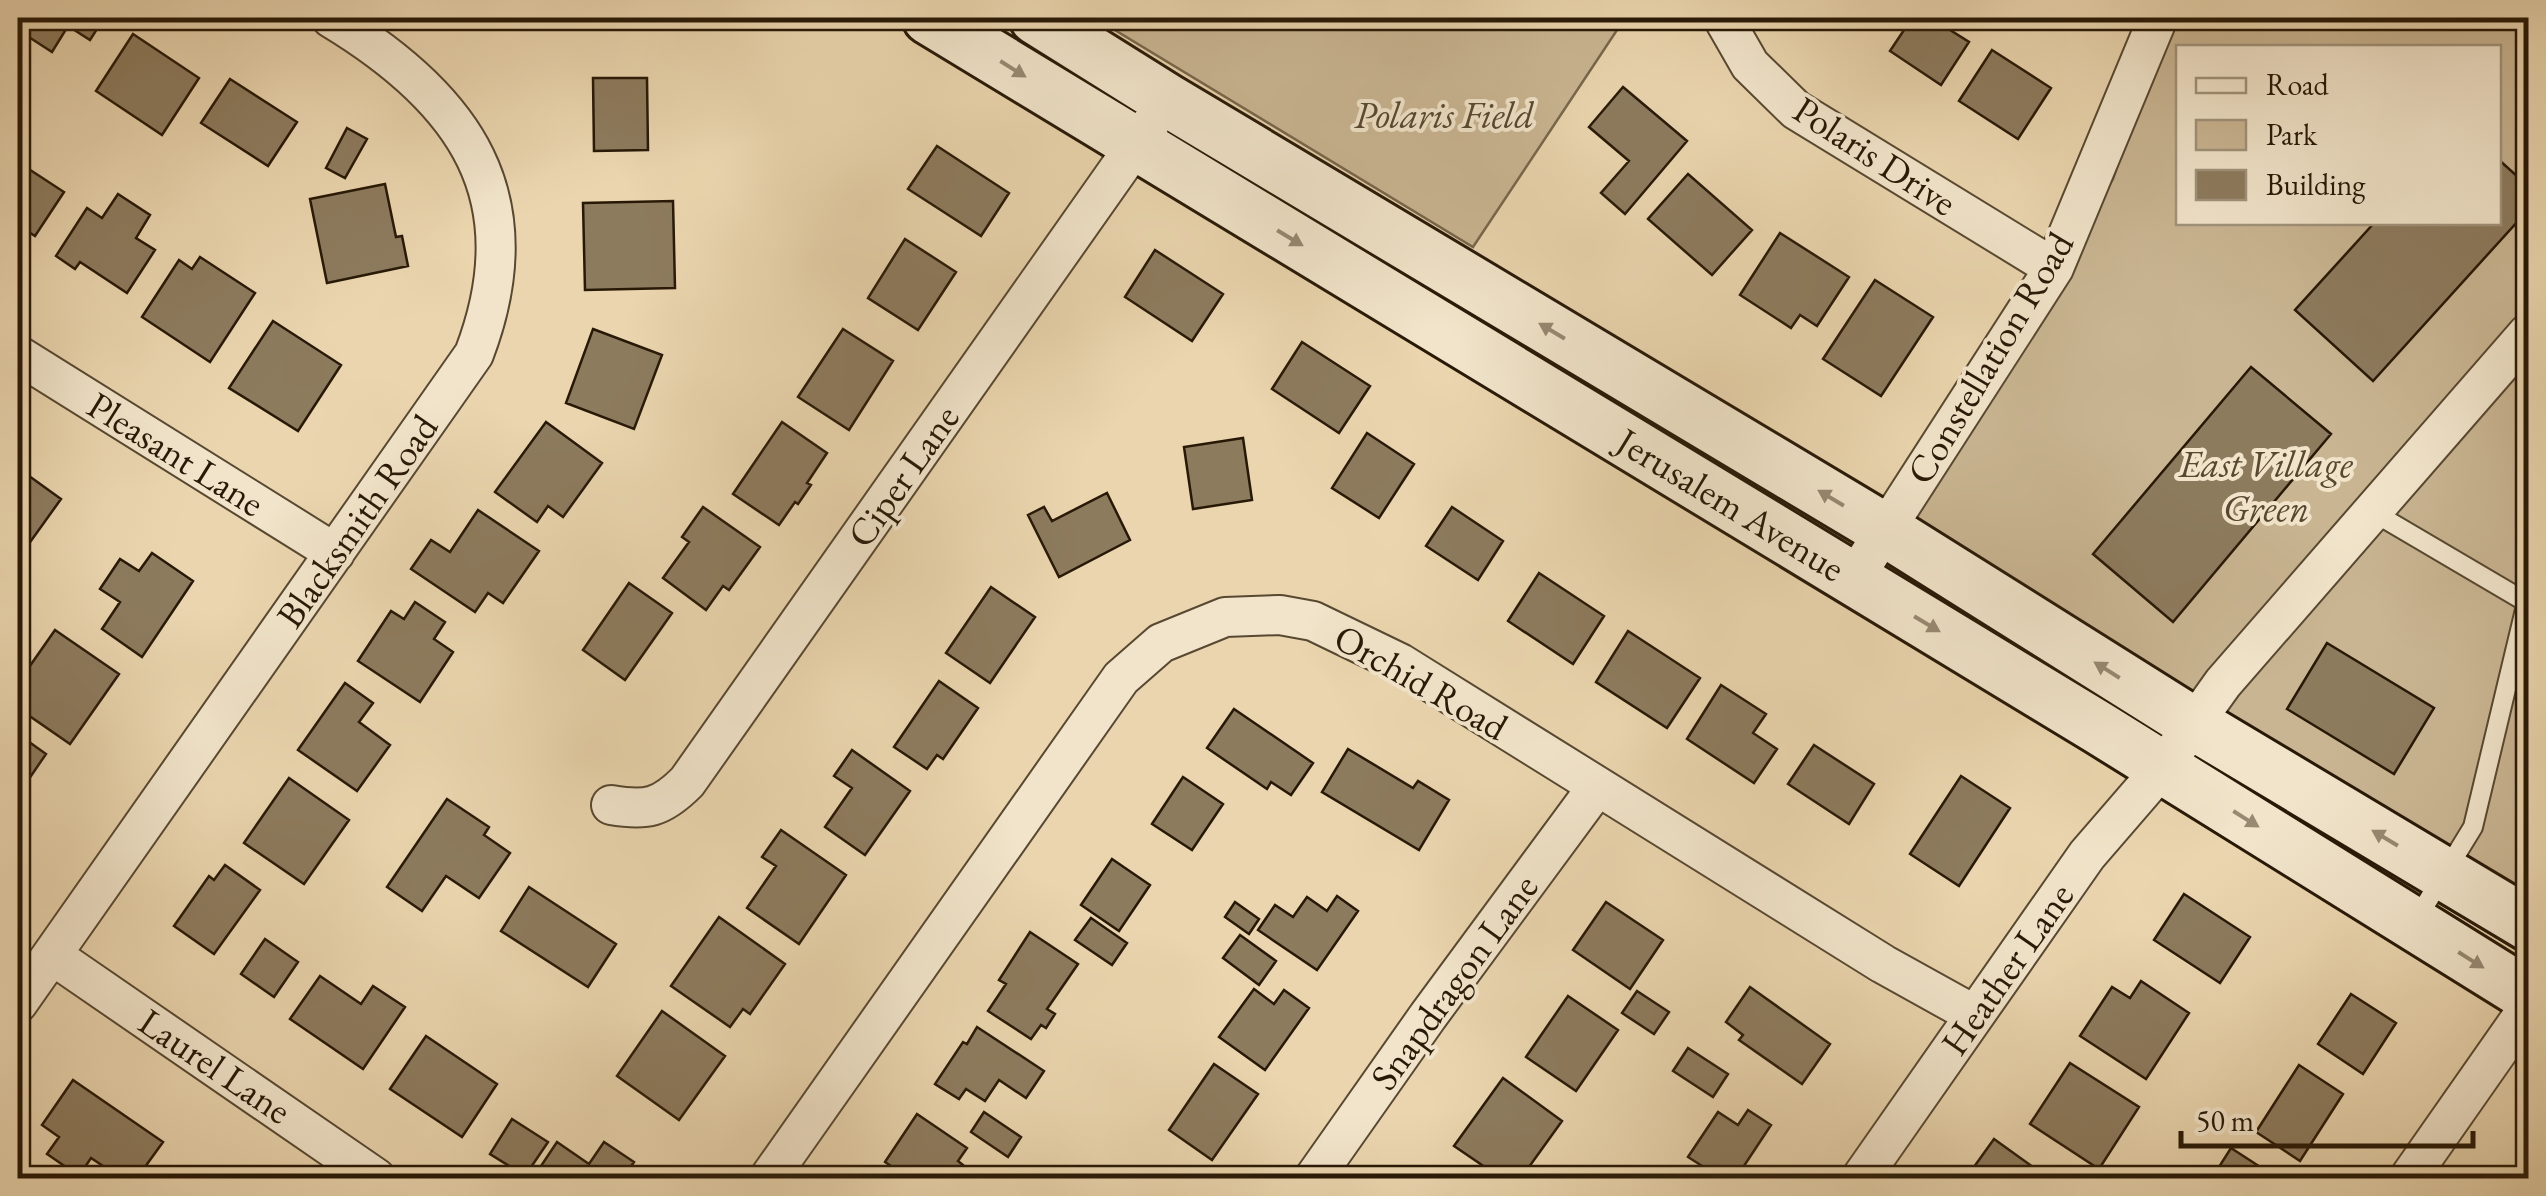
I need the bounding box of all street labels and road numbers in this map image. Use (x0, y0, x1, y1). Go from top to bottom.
street label: Polaris Drive (1784, 85, 1966, 226)
street label: Constellation Road (1895, 222, 2084, 493)
street label: Pleasant Lane (79, 380, 274, 527)
street label: Ciper Lane (836, 395, 970, 557)
street label: Blacksmith Road (265, 404, 449, 637)
street label: Jerusalem Avenue (1606, 415, 1854, 592)
street label: Orchid Road (1326, 612, 1517, 751)
street label: Snapdragon Lane (1359, 864, 1548, 1099)
street label: Heather Lane (1929, 873, 2084, 1065)
street label: Laurel Lane (130, 997, 301, 1135)

